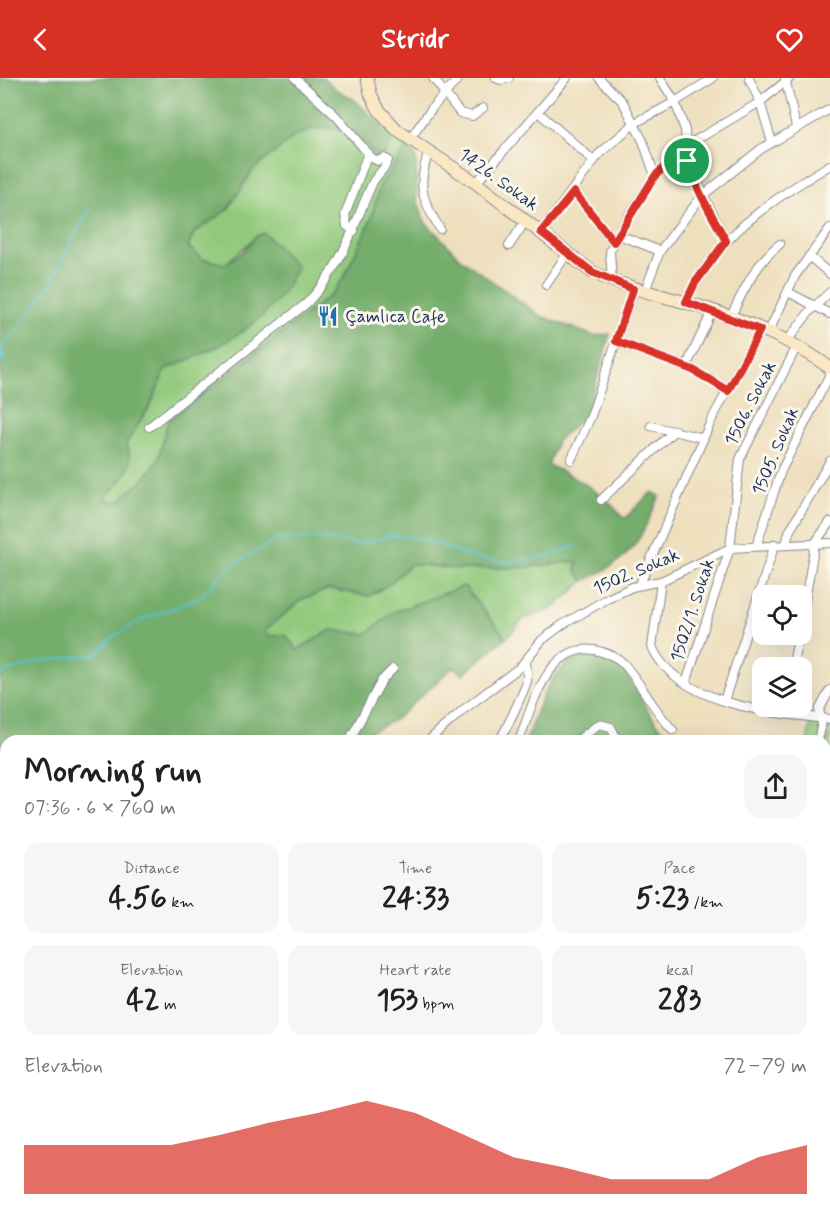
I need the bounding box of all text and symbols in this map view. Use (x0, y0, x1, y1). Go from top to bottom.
text: Stridr (381, 22, 449, 57)
icon: back (24, 23, 57, 56)
icon: heart (773, 23, 806, 56)
pin (661, 135, 712, 186)
street label: 1426. Sokak (454, 143, 543, 217)
icon: arrive (670, 144, 703, 177)
restaurant icon: Çamlıca Cafe (316, 304, 340, 328)
place label: Çamlıca Cafe (345, 305, 446, 329)
street label: 1506. Sokak (719, 357, 782, 450)
street label: 1505. Sokak (747, 404, 805, 499)
street label: 1502. Sokak (590, 543, 683, 601)
street label: 1502/1. Sokak (665, 556, 721, 665)
map controls (752, 585, 812, 717)
button: locate (752, 585, 812, 645)
button: layers (752, 657, 812, 717)
text: Morning run (24, 750, 202, 794)
button: share (744, 755, 807, 818)
text: 07:36 · 6 × 760 m (24, 795, 176, 822)
text: Distance (123, 858, 180, 879)
text: Time (399, 858, 432, 879)
text: Pace (664, 858, 695, 879)
text: 4.56 (109, 879, 167, 918)
text: 24:33 (382, 879, 449, 918)
text: 5:23 (635, 879, 689, 918)
text: km (167, 892, 194, 913)
text: /km (689, 892, 724, 913)
text: Elevation (120, 960, 183, 981)
text: Heart rate (380, 960, 451, 981)
text: kcal (666, 960, 693, 981)
text: 42 (126, 981, 160, 1020)
text: 153 (376, 981, 418, 1020)
text: 283 (658, 981, 701, 1020)
text: m (160, 994, 177, 1015)
text: bpm (418, 994, 455, 1015)
text: Elevation (24, 1053, 103, 1080)
text: 72–79 m (724, 1053, 807, 1080)

